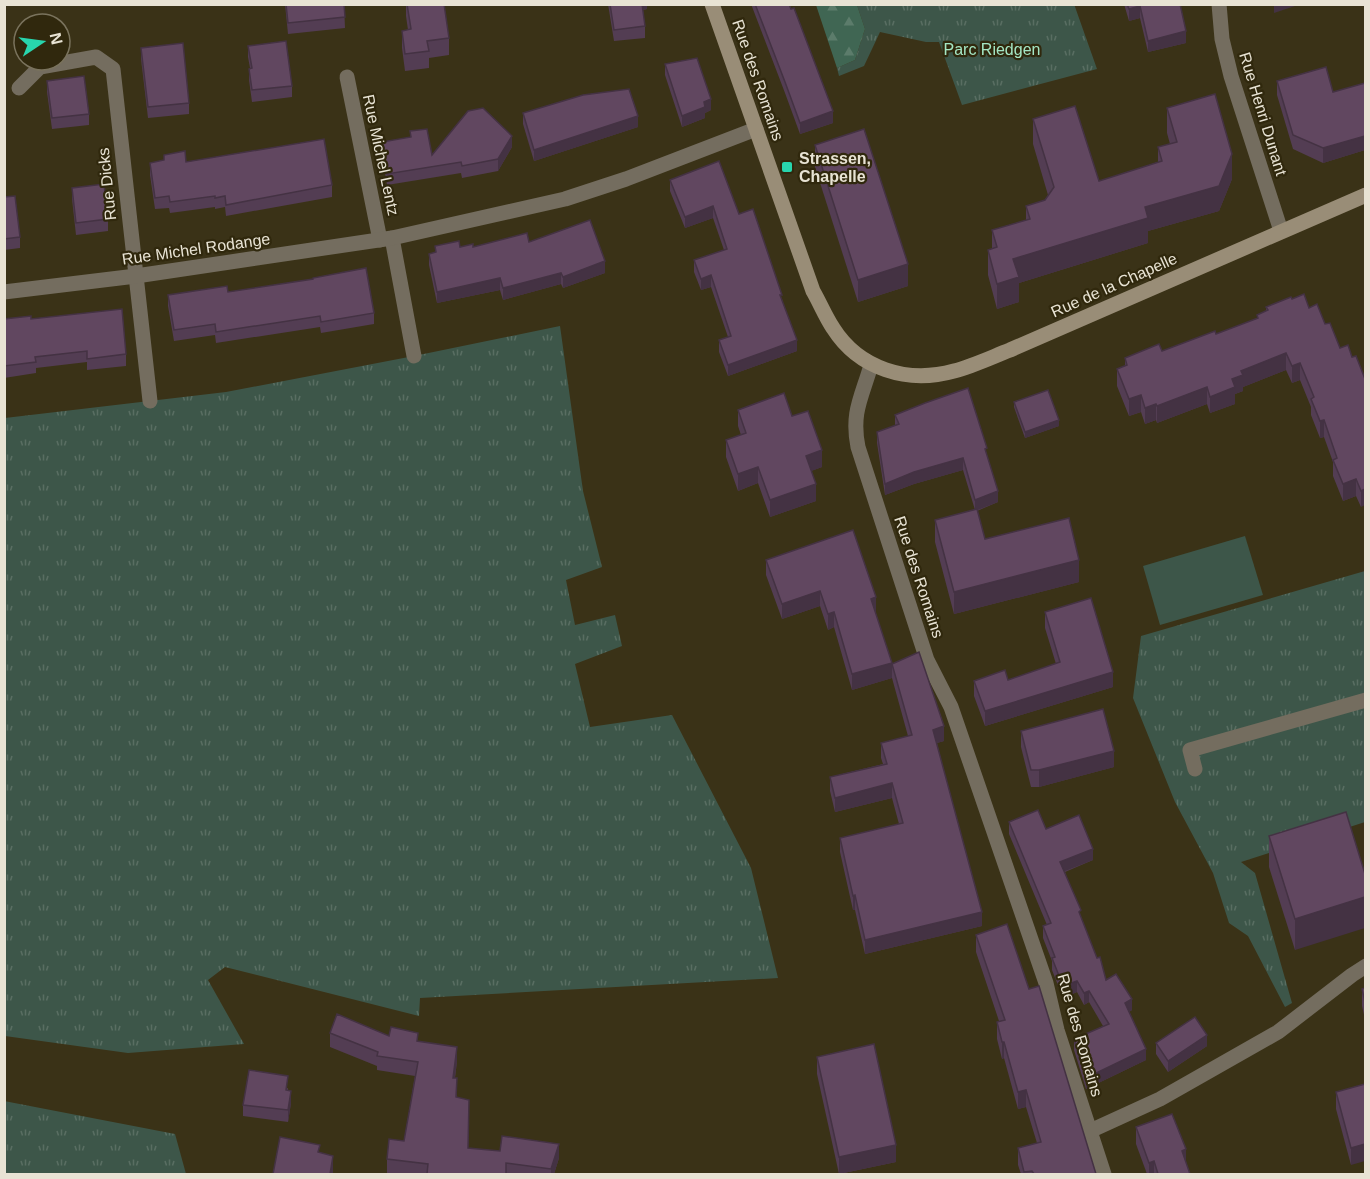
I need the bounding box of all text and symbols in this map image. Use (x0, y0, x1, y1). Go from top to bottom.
north arrow (12, 12, 72, 72)
street label: Rue des Romains (729, 17, 787, 143)
text: N (47, 31, 66, 46)
park label: Parc Riedgen (944, 41, 1040, 58)
street label: Rue Henri Dunant (1236, 50, 1290, 178)
street label: Rue Michel Lentz (360, 93, 402, 217)
street label: Rue Dicks (95, 147, 119, 221)
place label: Strassen, Chapelle (799, 150, 871, 185)
marker: Strassen, Chapelle (780, 160, 794, 174)
street label: Rue Michel Rodange (121, 230, 271, 268)
street label: Rue de la Chapelle (1048, 250, 1180, 320)
street label: Rue des Romains (891, 514, 947, 640)
street label: Rue des Romains (1054, 972, 1106, 1098)

